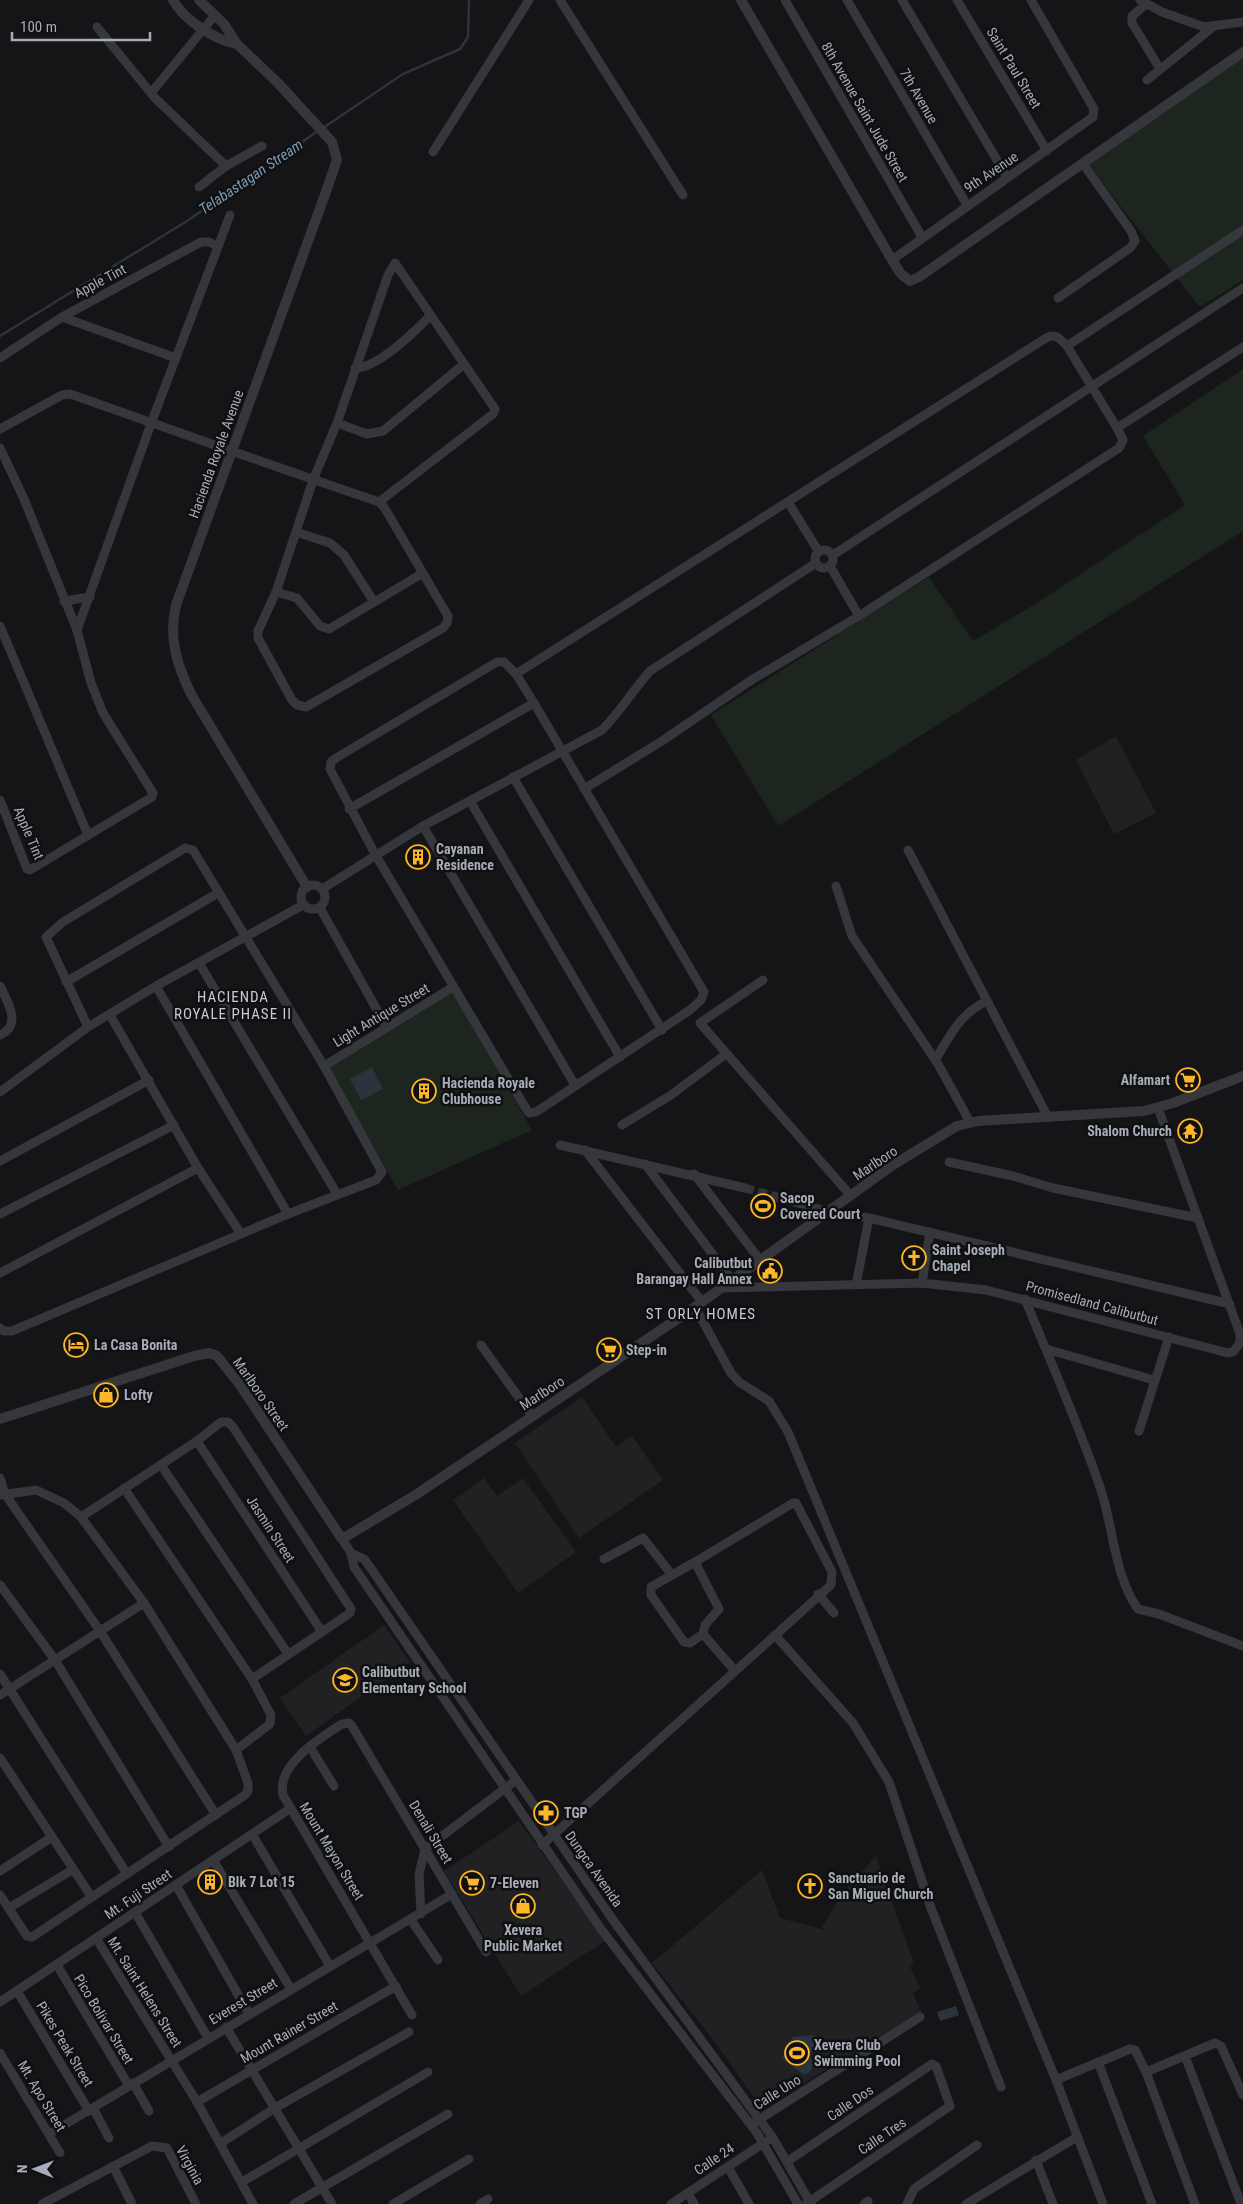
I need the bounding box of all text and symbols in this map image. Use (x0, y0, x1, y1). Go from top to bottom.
scale bar (12, 10, 150, 42)
text: 100 m (20, 18, 57, 36)
street label: Saint Paul Street (984, 25, 1044, 111)
street label: 8th Avenue Saint Jude Street (818, 39, 912, 185)
street label: 7th Avenue (897, 65, 941, 127)
water label: Telabastagan Stream (196, 136, 306, 218)
street label: 9th Avenue (961, 148, 1021, 196)
street label: Apple Tint (72, 261, 128, 301)
street label: Hacienda Royale Avenue (185, 387, 247, 520)
street label: Apple Tint (11, 804, 47, 862)
place label: Cayanan Residence (436, 841, 494, 873)
building icon: Cayanan Residence (405, 844, 431, 870)
street label: Light Antique Street (330, 980, 432, 1050)
district label: HACIENDA ROYALE PHASE II (174, 988, 292, 1023)
supermarket icon: Alfamart (1175, 1067, 1201, 1093)
place label: Alfamart (1121, 1072, 1170, 1088)
place label: Hacienda Royale Clubhouse (442, 1075, 535, 1107)
building icon: Hacienda Royale Clubhouse (411, 1078, 437, 1104)
temple icon: Shalom Church (1177, 1118, 1203, 1144)
place label: Shalom Church (1087, 1123, 1172, 1139)
street label: Marlboro (850, 1142, 900, 1184)
place label: Sacop Covered Court (780, 1190, 860, 1222)
sports icon: Sacop Covered Court (750, 1193, 776, 1219)
place label: Saint Joseph Chapel (932, 1242, 1005, 1274)
church icon: Saint Joseph Chapel (901, 1245, 927, 1271)
place label: Calibutbut Barangay Hall Annex (636, 1255, 753, 1287)
public building icon: Calibutbut Barangay Hall Annex (757, 1258, 783, 1284)
street label: Promisedland Calibutbut (1024, 1278, 1160, 1328)
district label: ST ORLY HOMES (646, 1305, 756, 1323)
hotel icon: La Casa Bonita (63, 1332, 89, 1358)
place label: La Casa Bonita (94, 1337, 178, 1353)
supermarket icon: Step-in (596, 1337, 622, 1363)
place label: Step-in (626, 1342, 667, 1358)
street label: Marlboro Street (230, 1354, 292, 1434)
street label: Marlboro (517, 1373, 567, 1413)
shop icon: Lofty (93, 1382, 119, 1408)
place label: Lofty (124, 1387, 154, 1403)
street label: Jasmin Street (243, 1493, 299, 1565)
place label: Calibutbut Elementary School (362, 1664, 467, 1696)
school or university icon: Calibutbut Elementary School (332, 1667, 358, 1693)
street label: Denali Street (406, 1798, 456, 1866)
street label: Mount Mayon Street (296, 1799, 368, 1903)
pharmacy icon: TGP (533, 1800, 559, 1826)
place label: TGP (564, 1805, 588, 1821)
street label: Dungca Avenida (562, 1828, 626, 1910)
street label: Mt. Fuji Street (101, 1866, 175, 1922)
building icon: Blk 7 Lot 15 (197, 1869, 223, 1895)
supermarket icon: 7-Eleven (459, 1870, 485, 1896)
place label: Sanctuario de San Miguel Church (828, 1870, 933, 1902)
church icon: Sanctuario de San Miguel Church (797, 1873, 823, 1899)
place label: Blk 7 Lot 15 (228, 1874, 295, 1890)
place label: 7-Eleven (490, 1875, 539, 1891)
shop icon: Xevera Public Market (510, 1893, 536, 1919)
place label: Xevera Public Market (484, 1922, 562, 1954)
street label: Mt. Saint Helens Street (105, 1934, 185, 2050)
street label: Pico Bolivar Street (71, 1971, 137, 2067)
street label: Everest Street (206, 1974, 280, 2028)
street label: Pikes Peak Street (33, 1998, 97, 2090)
street label: Mount Rainer Street (238, 1998, 340, 2066)
place label: Xevera Club Swimming Pool (814, 2037, 901, 2069)
sports icon: Xevera Club Swimming Pool (784, 2040, 810, 2066)
street label: Mt. Apo Street (15, 2058, 69, 2134)
street label: Calle Uno (750, 2071, 804, 2113)
street label: Calle Dos (824, 2082, 876, 2124)
street label: Calle Tres (855, 2114, 909, 2158)
street label: Calle 24 (691, 2140, 737, 2178)
street label: Virginia (173, 2143, 207, 2187)
north arrow (10, 2144, 60, 2194)
text: N (14, 2164, 30, 2173)

